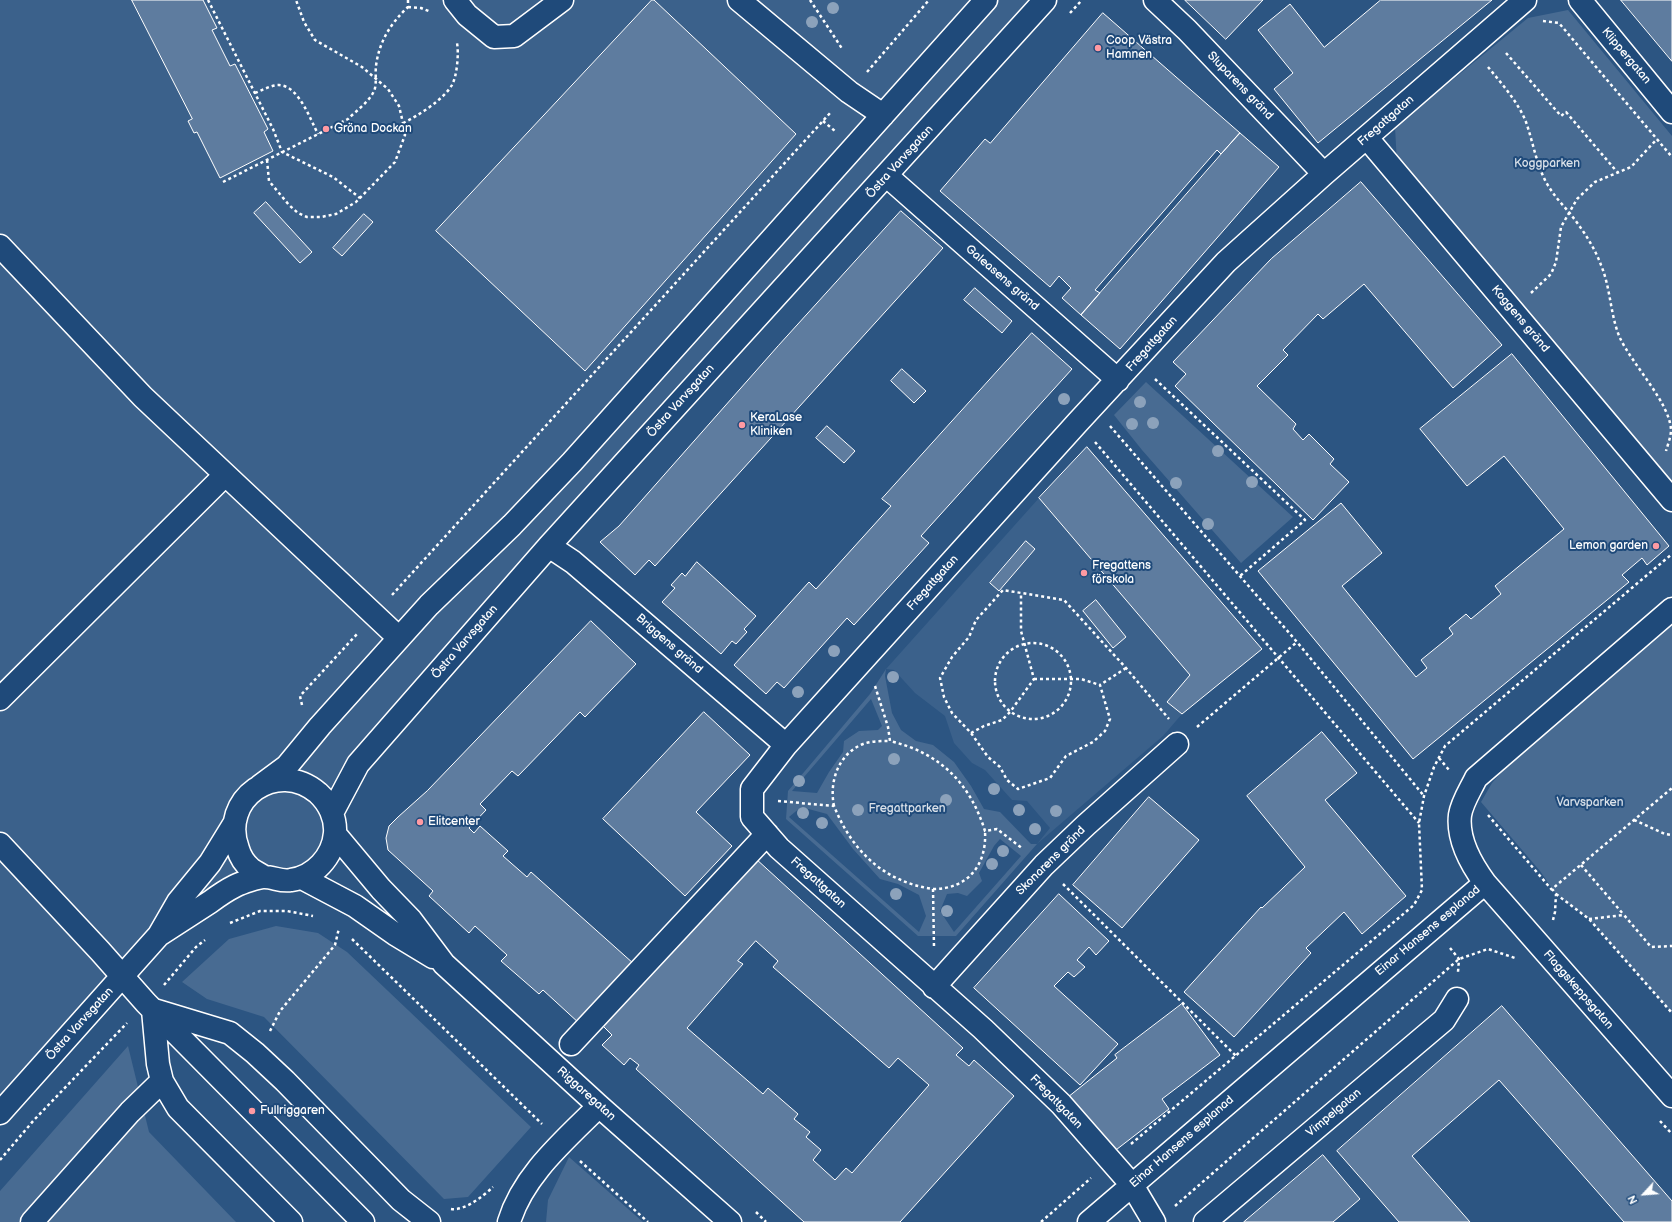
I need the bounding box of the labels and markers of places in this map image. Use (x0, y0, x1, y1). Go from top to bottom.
place label: Coop Västra Hamnen (1106, 34, 1172, 62)
marker: Coop Västra Hamnen (1093, 43, 1103, 53)
place label: Gröna Dockan (334, 122, 412, 136)
marker: Gröna Dockan (321, 124, 331, 134)
place label: KeraLase Kliniken (750, 411, 802, 439)
marker: KeraLase Kliniken (737, 420, 747, 430)
place label: Lemon garden (1569, 539, 1648, 553)
marker: Lemon garden (1651, 541, 1661, 551)
place label: Fregattens förskola (1092, 559, 1151, 587)
marker: Fregattens förskola (1079, 568, 1089, 578)
place label: Elitcenter (428, 815, 480, 829)
marker: Elitcenter (415, 817, 425, 827)
place label: Fullriggaren (260, 1104, 325, 1118)
marker: Fullriggaren (247, 1106, 257, 1116)

